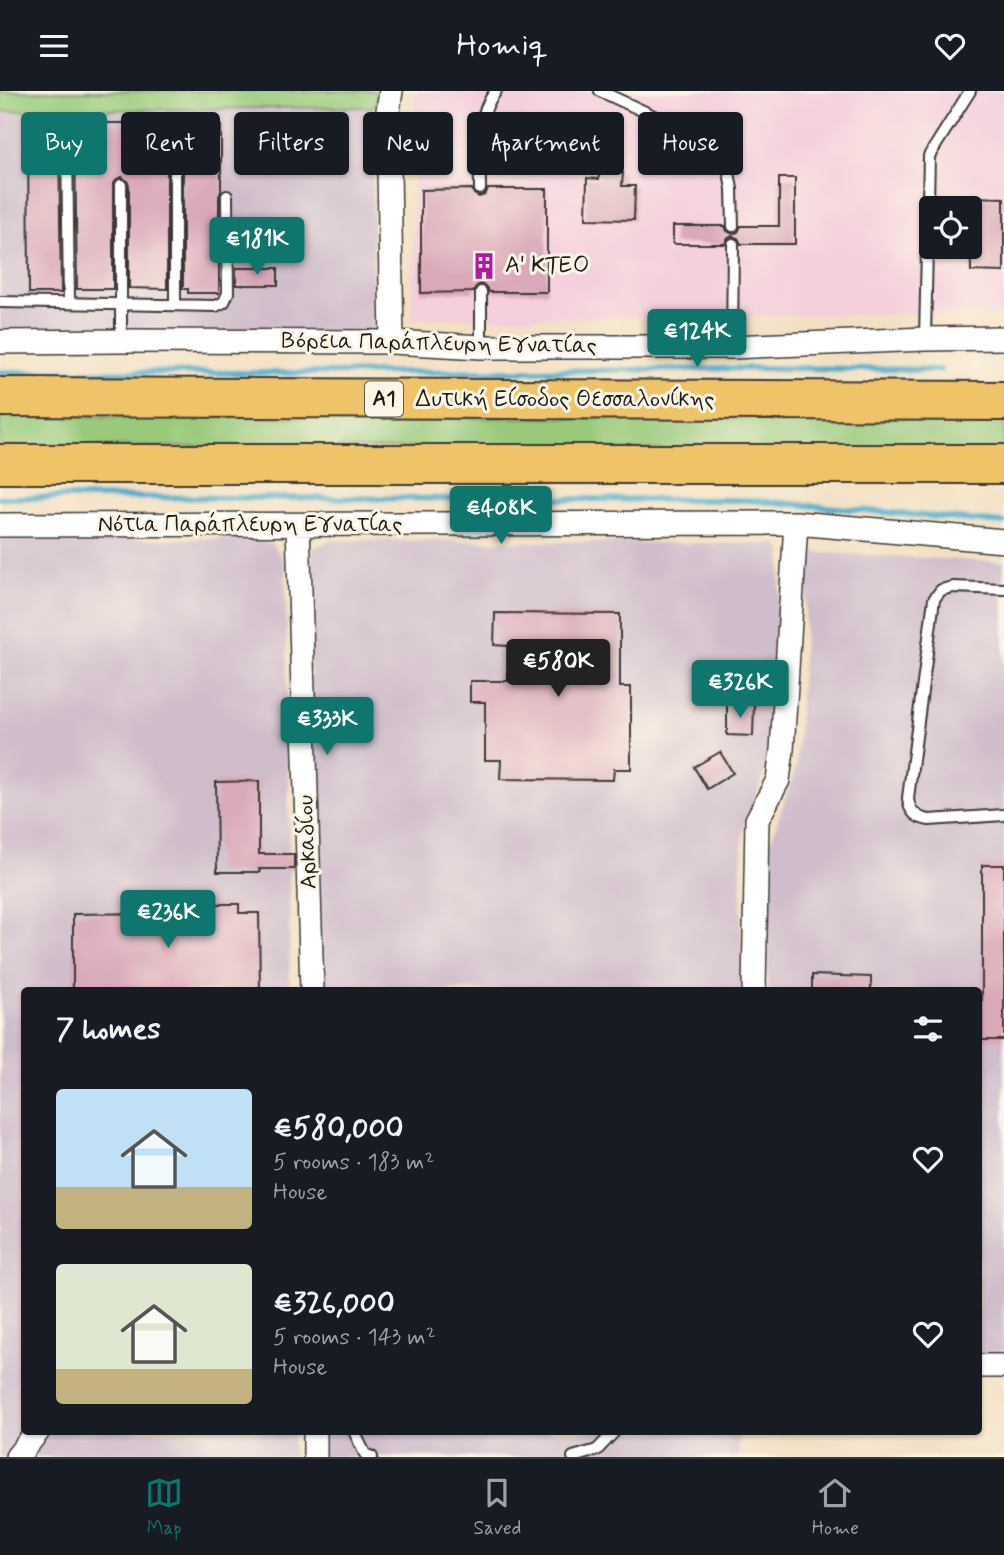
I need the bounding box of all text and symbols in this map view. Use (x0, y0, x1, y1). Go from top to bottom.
text: Homiq (456, 25, 548, 67)
icon: menu (35, 27, 73, 65)
icon: heart (931, 27, 969, 65)
chip: Buy (21, 112, 107, 175)
chip: Rent (121, 112, 220, 175)
chip: Filters (234, 112, 349, 175)
chip: New (363, 112, 453, 175)
chip: Apartment (467, 112, 624, 175)
chip: House (638, 112, 743, 175)
map controls (919, 196, 982, 259)
button: locate (919, 196, 982, 259)
pin: €181K (208, 218, 306, 277)
text: €181K (225, 225, 289, 255)
building icon: Α' ΚΤΕΟ (469, 251, 499, 281)
place label: Α' ΚΤΕΟ (505, 251, 589, 281)
pin: €124K (648, 309, 746, 369)
text: €124K (663, 317, 731, 347)
street label: Βόρεια Παράπλευρη Εγνατίας (281, 326, 597, 362)
road number: Α1 (365, 381, 403, 417)
street label: Δυτική Είσοδος Θεσσαλονίκης (416, 385, 714, 415)
pin: €408K (452, 487, 550, 546)
text: €408K (466, 494, 536, 524)
street label: Νότια Παράπλευρη Εγνατίας (98, 510, 402, 540)
pin: €580K (509, 639, 607, 699)
text: €580K (522, 647, 594, 677)
pin: €326K (691, 661, 789, 720)
text: €326K (708, 668, 772, 698)
pin: €333K (278, 697, 376, 757)
text: €333K (297, 705, 357, 735)
street label: Αρκαδίου (291, 794, 325, 890)
pin: €236K (119, 891, 217, 950)
text: €236K (136, 898, 200, 928)
text: 7 homes (56, 1010, 161, 1049)
icon: filters (909, 1010, 947, 1048)
text: €580,000 (273, 1109, 404, 1148)
icon: home (112, 1117, 196, 1201)
icon: heart (909, 1140, 947, 1178)
text: 5 rooms · 183 m² (273, 1148, 434, 1178)
text: House (273, 1178, 327, 1208)
text: €326,000 (273, 1284, 395, 1323)
icon: home (112, 1292, 196, 1376)
icon: heart (909, 1315, 947, 1353)
text: 5 rooms · 143 m² (273, 1323, 436, 1353)
text: House (273, 1353, 327, 1383)
tab: Map (145, 1474, 183, 1541)
tab: Saved (473, 1474, 521, 1541)
tab: Home (812, 1474, 859, 1541)

